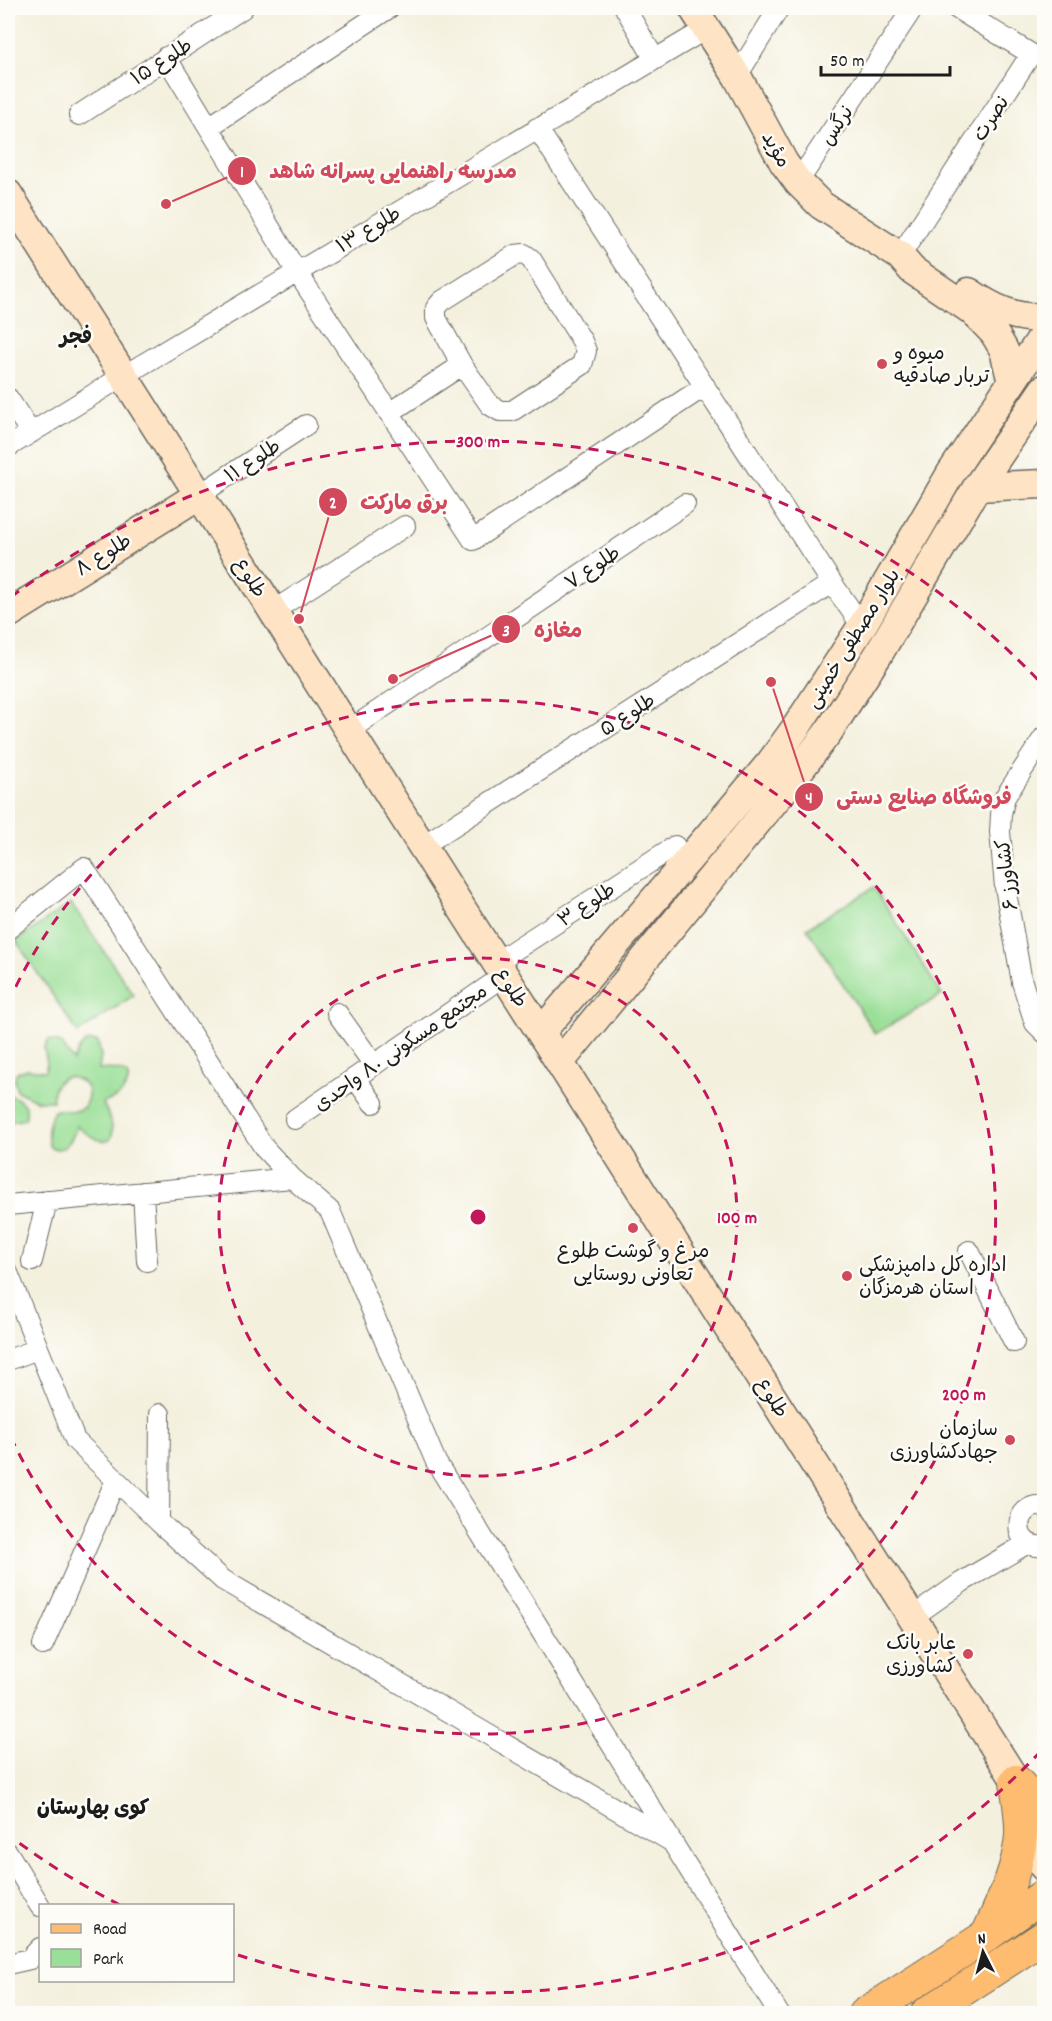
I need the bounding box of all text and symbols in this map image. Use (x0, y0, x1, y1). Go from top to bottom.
street label: طلوع ۱۵ (126, 33, 199, 94)
scale bar (821, 39, 950, 77)
text: 50 m (830, 50, 865, 75)
street label: نصرت (967, 91, 1018, 148)
street label: نرگس (815, 101, 862, 152)
street label: مؤید (753, 127, 796, 174)
callout: مدرسه راهنمایی پسرانه شاهد (227, 151, 529, 190)
text: مدرسه راهنمایی پسرانه شاهد (269, 159, 517, 189)
text: 1 (240, 161, 244, 186)
street label: طلوع ۱۳ (332, 201, 407, 262)
district label: فجر (58, 324, 92, 354)
place label: میوه و تربار صادقیه (892, 341, 989, 392)
marker: میوه و تربار صادقیه (875, 357, 889, 371)
text: 300 m (456, 431, 500, 456)
street label: طلوع ۱۱ (220, 434, 287, 491)
callout: برق مارکت (318, 482, 460, 521)
text: برق مارکت (360, 490, 448, 520)
text: 2 (329, 492, 337, 517)
street label: طلوع ۸ (71, 528, 138, 585)
street label: طلوع ۷ (560, 541, 627, 598)
street label: طلوع (225, 553, 272, 604)
street label: بلوار مصطفی خمینی (800, 564, 909, 715)
callout: مغازه (491, 610, 594, 649)
text: مغازه (534, 618, 582, 648)
text: 3 (502, 620, 510, 645)
street label: طلوع ۵ (595, 688, 662, 745)
callout: فروشگاه صنایع دستی (794, 778, 1024, 817)
text: فروشگاه صنایع دستی (836, 784, 1012, 815)
text: 4 (805, 787, 813, 812)
street label: کشاورز ۶ (991, 837, 1027, 912)
street label: طلوع ۳ (553, 877, 622, 936)
street label: طلوع (486, 963, 533, 1014)
street label: مجتمع مسکونی ۸۰ واحدی (309, 979, 494, 1120)
centre of rings (468, 1207, 488, 1227)
text: 100 m (717, 1207, 757, 1232)
marker: مرغ و گوشت طلوع تعاونی روستایی (626, 1221, 640, 1235)
place label: مرغ و گوشت طلوع تعاونی روستایی (557, 1239, 709, 1290)
place label: اداره کل دامپزشکی استان هرمزگان (859, 1253, 1006, 1304)
marker: اداره کل دامپزشکی استان هرمزگان (840, 1269, 854, 1283)
street label: طلوع (747, 1373, 794, 1424)
text: 200 m (942, 1384, 986, 1409)
place label: سازمان جهادکشاورزی (890, 1417, 998, 1468)
marker: سازمان جهادکشاورزی (1003, 1433, 1017, 1447)
place label: عابر بانک کشاورزی (886, 1631, 956, 1682)
marker: عابر بانک کشاورزی (961, 1647, 975, 1661)
district label: کوی بهارستان (37, 1795, 150, 1825)
legend (39, 1904, 234, 1982)
text: Road (93, 1918, 127, 1943)
north arrow (953, 1922, 1013, 1982)
text: N (977, 1928, 987, 1951)
text: Park (93, 1948, 124, 1973)

